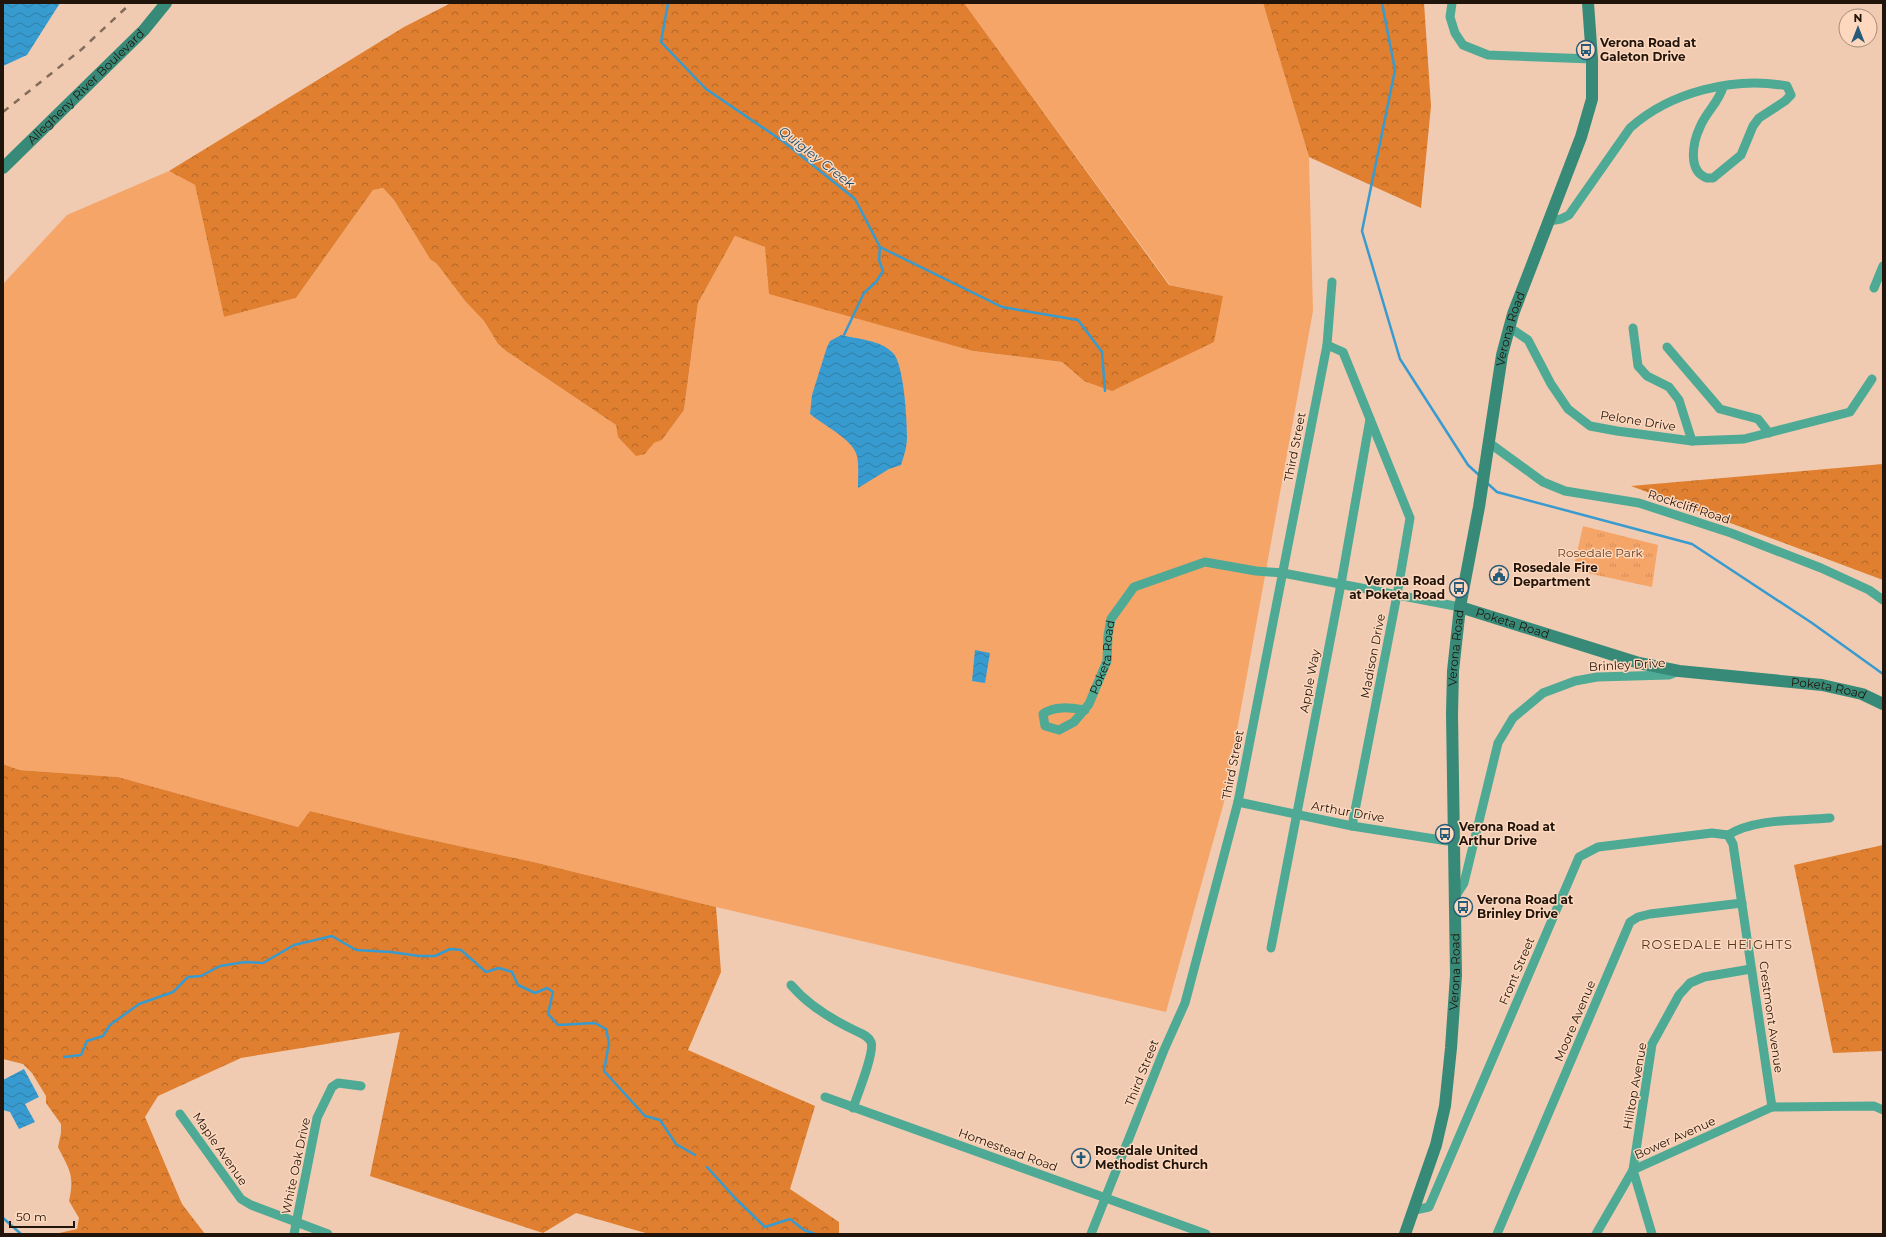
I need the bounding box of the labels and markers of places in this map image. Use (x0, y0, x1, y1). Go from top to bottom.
place label: Verona Road at Galeton Drive (1599, 35, 1697, 64)
bus stop icon: Verona Road at Galeton Drive (1575, 39, 1597, 61)
place label: Rosedale Fire Department (1513, 560, 1598, 589)
public building icon: Rosedale Fire Department (1488, 564, 1510, 586)
place label: Verona Road at Poketa Road (1349, 573, 1445, 602)
bus stop icon: Verona Road at Poketa Road (1448, 577, 1470, 599)
place label: Verona Road at Arthur Drive (1458, 819, 1556, 848)
bus stop icon: Verona Road at Arthur Drive (1434, 823, 1456, 845)
place label: Verona Road at Brinley Drive (1476, 892, 1574, 921)
bus stop icon: Verona Road at Brinley Drive (1452, 896, 1474, 918)
place label: Rosedale United Methodist Church (1095, 1143, 1208, 1172)
church icon: Rosedale United Methodist Church (1070, 1147, 1092, 1169)

